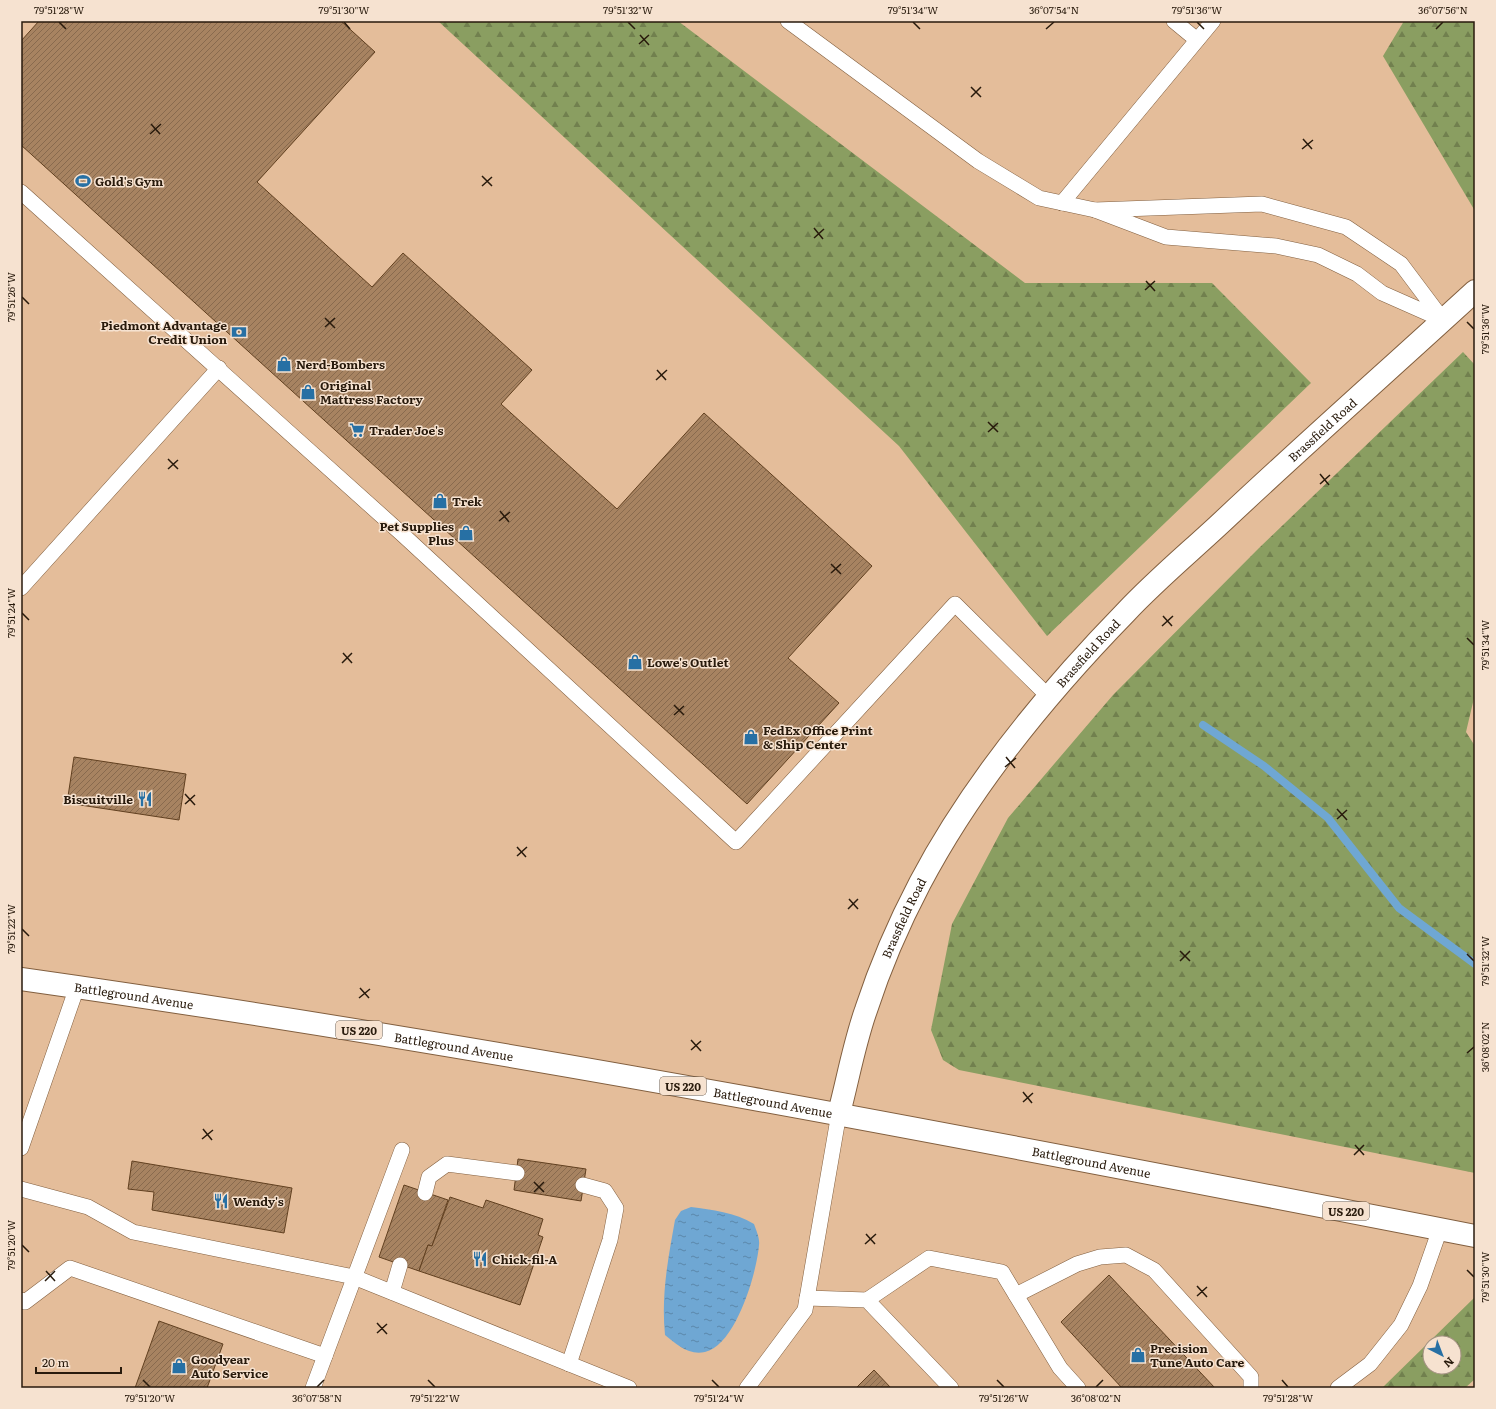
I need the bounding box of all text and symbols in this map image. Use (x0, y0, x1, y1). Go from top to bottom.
text: 79°51'28"W (34, 2, 84, 17)
text: 79°51'30"W (319, 2, 369, 17)
text: 79°51'32"W (603, 2, 653, 17)
text: 79°51'34"W (888, 2, 938, 17)
text: 36°07'54"N (1029, 2, 1079, 17)
text: 79°51'36"W (1172, 2, 1222, 17)
text: 36°07'56"N (1418, 2, 1468, 17)
sports icon: Gold's Gym (74, 172, 92, 190)
place label: Gold's Gym (95, 172, 163, 190)
text: 79°51'26"W (3, 272, 18, 322)
text: 79°51'36"W (1477, 304, 1492, 354)
place label: Piedmont Advantage Credit Union (101, 316, 228, 348)
bank icon: Piedmont Advantage Credit Union (230, 323, 248, 341)
shop icon: Nerd-Bombers (275, 355, 293, 373)
place label: Nerd-Bombers (296, 355, 385, 373)
place label: Original Mattress Factory (320, 376, 424, 408)
shop icon: Original Mattress Factory (299, 383, 317, 401)
street label: Brassfield Road (1284, 393, 1361, 466)
supermarket icon: Trader Joe's (348, 421, 366, 439)
place label: Trader Joe's (369, 421, 444, 439)
shop icon: Trek (431, 492, 449, 510)
place label: Trek (452, 492, 483, 510)
place label: Pet Supplies Plus (380, 517, 454, 549)
shop icon: Pet Supplies Plus (457, 524, 475, 542)
text: 79°51'24"W (3, 588, 18, 638)
street label: Brassfield Road (1052, 614, 1124, 691)
text: 79°51'34"W (1477, 620, 1492, 670)
shop icon: Lowe's Outlet (626, 653, 644, 671)
place label: Lowe's Outlet (647, 653, 729, 671)
place label: FedEx Office Print & Ship Center (763, 721, 873, 753)
shop icon: FedEx Office Print & Ship Center (742, 728, 760, 746)
place label: Biscuitville (63, 790, 133, 808)
restaurant icon: Biscuitville (136, 790, 154, 808)
street label: Brassfield Road (877, 874, 931, 961)
text: 79°51'22"W (3, 904, 18, 954)
text: 79°51'32"W (1477, 936, 1492, 986)
street label: Battleground Avenue (73, 978, 195, 1013)
road number: US 220 (336, 1021, 382, 1039)
text: 36°08'02"N (1477, 1022, 1492, 1072)
street label: Battleground Avenue (393, 1028, 515, 1065)
road number: US 220 (660, 1077, 706, 1095)
street label: Battleground Avenue (712, 1083, 834, 1122)
street label: Battleground Avenue (1030, 1142, 1152, 1182)
restaurant icon: Wendy's (212, 1192, 230, 1210)
place label: Wendy's (233, 1192, 284, 1210)
road number: US 220 (1323, 1202, 1369, 1220)
text: 79°51'20"W (3, 1220, 18, 1270)
restaurant icon: Chick-fil-A (471, 1250, 489, 1268)
place label: Chick-fil-A (492, 1250, 557, 1268)
text: 79°51'30"W (1477, 1252, 1492, 1302)
north arrow (1422, 1335, 1462, 1375)
place label: Precision Tune Auto Care (1150, 1339, 1245, 1371)
shop icon: Precision Tune Auto Care (1129, 1346, 1147, 1364)
scale bar (36, 1349, 121, 1375)
place label: Goodyear Auto Service (191, 1350, 268, 1382)
text: 20 m (42, 1353, 69, 1371)
text: N (1441, 1354, 1458, 1372)
shop icon: Goodyear Auto Service (170, 1357, 188, 1375)
text: 79°51'20"W (125, 1390, 175, 1405)
text: 36°07'58"N (292, 1390, 342, 1405)
text: 79°51'22"W (410, 1390, 460, 1405)
text: 79°51'24"W (694, 1390, 744, 1405)
text: 79°51'26"W (979, 1390, 1029, 1405)
text: 36°08'02"N (1071, 1390, 1121, 1405)
text: 79°51'28"W (1263, 1390, 1313, 1405)

